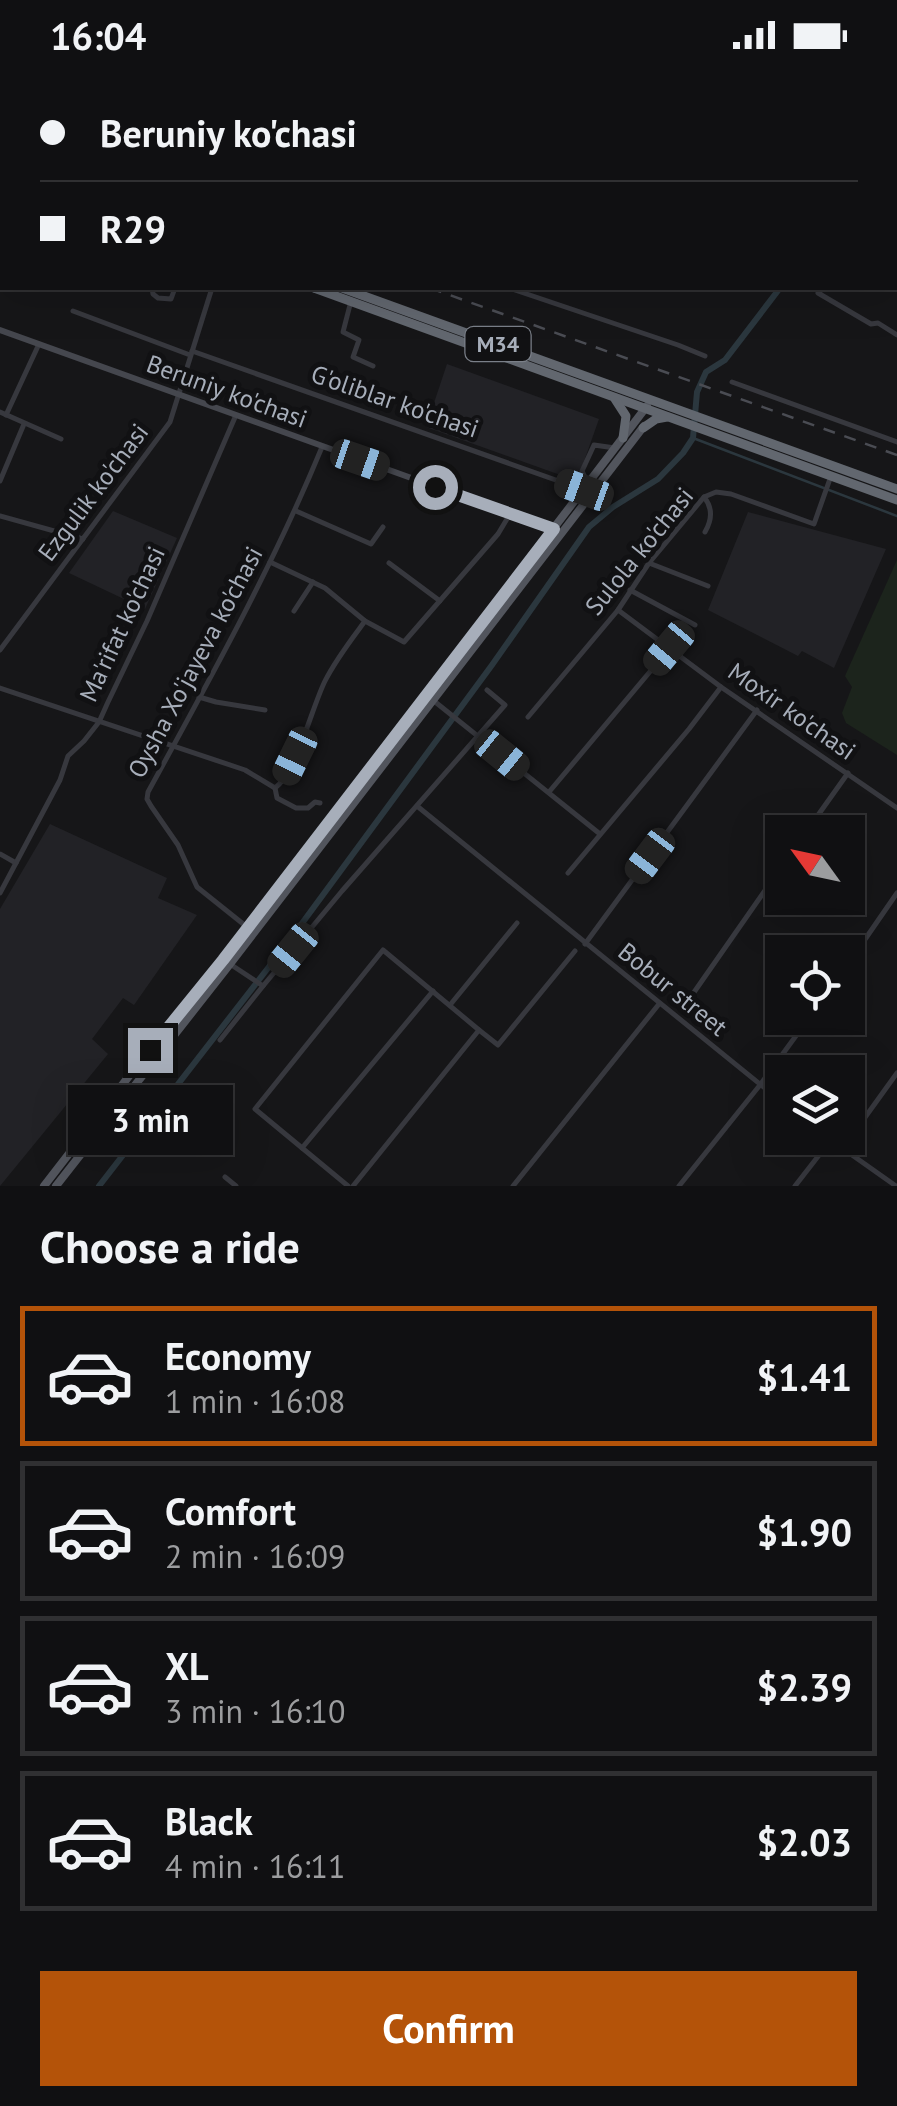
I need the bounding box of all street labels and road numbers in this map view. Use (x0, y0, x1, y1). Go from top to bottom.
road number: M34 (466, 327, 530, 361)
street label: Beruniy ko'chasi (142, 347, 312, 435)
street label: G'oliblar ko'chasi (307, 357, 483, 445)
street label: Ezgulik ko'chasi (31, 417, 155, 567)
street label: Sulola ko'chasi (578, 481, 700, 621)
street label: Ma'rifat ko'chasi (72, 541, 172, 707)
street label: Oysha Xo'jayeva ko'chasi (120, 541, 270, 783)
street label: Moxir ko'chasi (722, 655, 862, 767)
street label: Bobur street (612, 935, 734, 1043)

